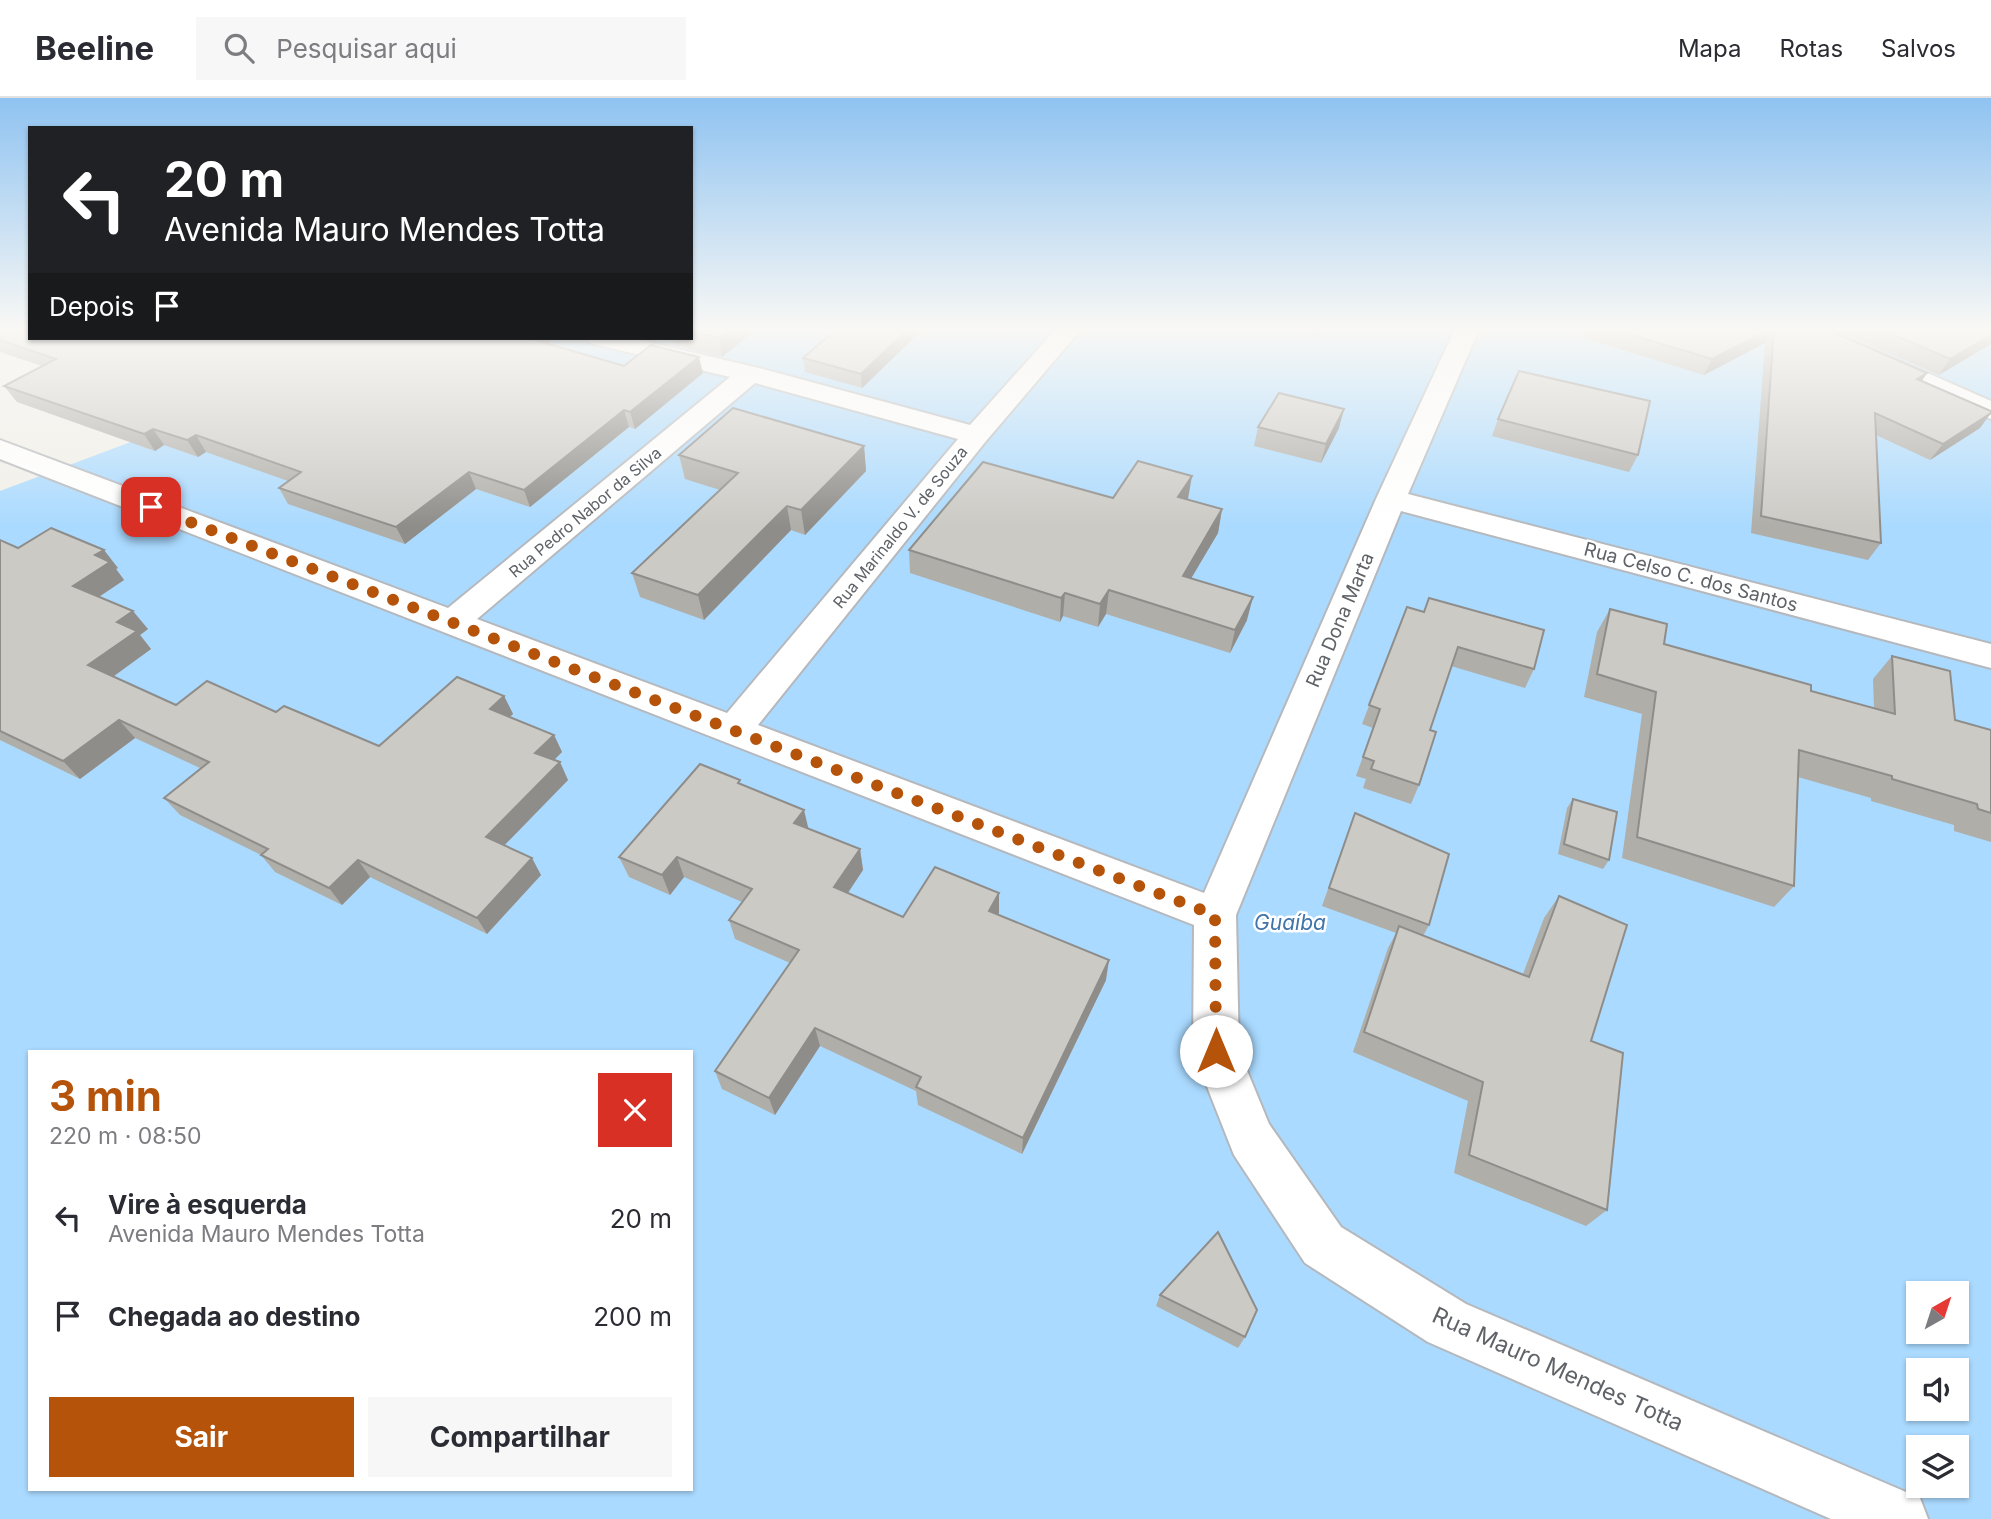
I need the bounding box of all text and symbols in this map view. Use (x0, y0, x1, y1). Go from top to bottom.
search box (196, 17, 686, 80)
text: Beeline (35, 28, 154, 68)
icon: search (220, 29, 258, 67)
text: Pesquisar aqui (276, 33, 457, 64)
text: Mapa (1678, 34, 1742, 63)
text: Rotas (1780, 34, 1843, 63)
text: Salvos (1881, 34, 1956, 63)
text: 20 m (164, 150, 284, 209)
icon: left (49, 154, 140, 245)
text: Avenida Mauro Mendes Totta (164, 210, 605, 249)
icon: arrive (148, 287, 186, 325)
text: Depois (49, 291, 134, 322)
street label: Rua Pedro Nabor da Silva (505, 442, 665, 582)
street label: Rua Marinaldo V. de Souza (829, 442, 971, 612)
pin (121, 477, 181, 537)
icon: arrive (132, 488, 170, 526)
street label: Rua Celso C. dos Santos (1582, 537, 1800, 617)
street label: Rua Dona Marta (1301, 549, 1379, 691)
water label: Guaíba (1254, 910, 1326, 935)
position arrow (1179, 1014, 1253, 1088)
text: 3 min (49, 1070, 162, 1121)
button: close (598, 1073, 672, 1147)
text: 220 m · 08:50 (49, 1122, 202, 1150)
text: Vire à esquerda (108, 1189, 307, 1220)
icon: left (49, 1199, 87, 1237)
text: 20 m (610, 1203, 672, 1234)
text: Avenida Mauro Mendes Totta (108, 1220, 425, 1248)
north arrow (1906, 1281, 1969, 1344)
map controls (1906, 1281, 1969, 1498)
icon: arrive (49, 1297, 87, 1335)
text: Chegada ao destino (108, 1301, 360, 1332)
text: 200 m (593, 1301, 672, 1332)
street label: Rua Mauro Mendes Totta (1428, 1301, 1688, 1437)
button: sound (1906, 1358, 1969, 1421)
button: Sair (49, 1397, 354, 1477)
button: Compartilhar (368, 1397, 672, 1477)
button: layers (1906, 1435, 1969, 1498)

